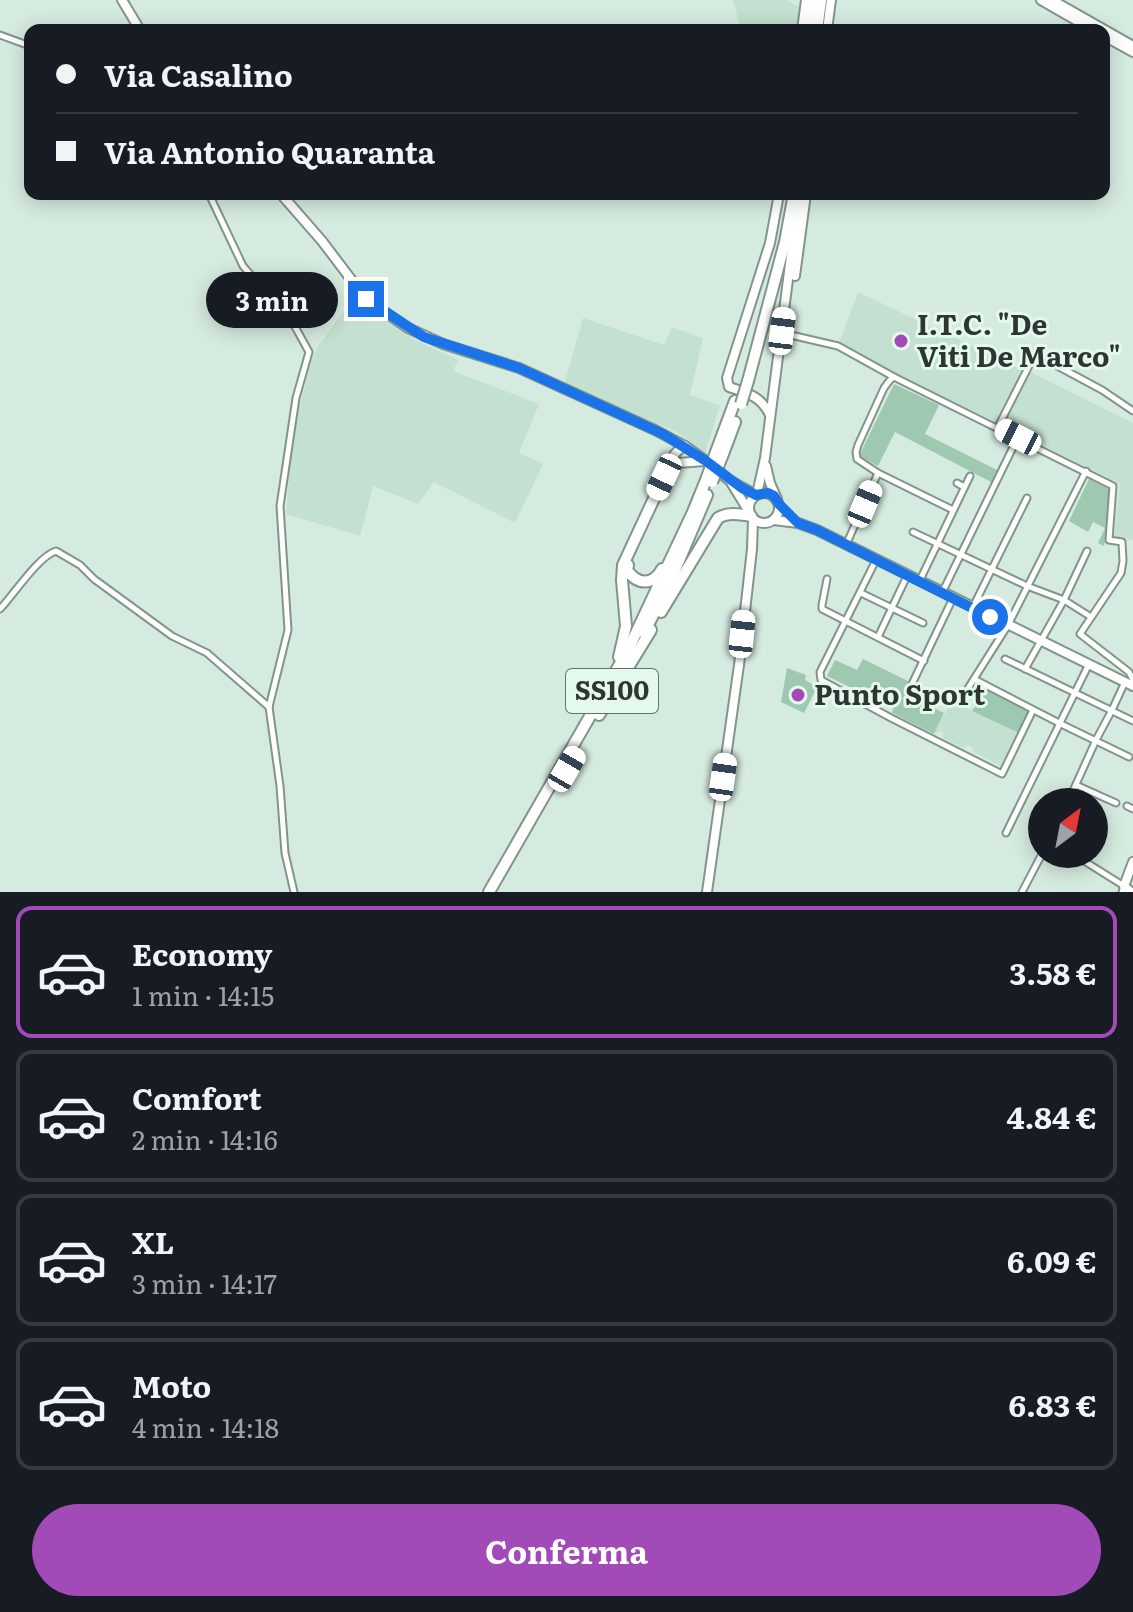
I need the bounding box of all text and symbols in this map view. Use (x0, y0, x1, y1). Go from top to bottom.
text: Via Casalino (104, 52, 293, 96)
text: Via Antonio Quaranta (104, 129, 435, 173)
callout: 3 min (206, 271, 338, 327)
text: 3 min (235, 280, 309, 319)
route end (348, 281, 384, 317)
place label: I.T.C. "De Viti De Marco" (917, 302, 1121, 376)
car (767, 306, 797, 356)
marker: I.T.C. "De Viti De Marco" (892, 332, 910, 350)
car (991, 415, 1045, 459)
car (643, 450, 685, 504)
car (845, 477, 885, 531)
route start (972, 599, 1008, 635)
car (728, 609, 756, 659)
road number: SS100 (566, 669, 658, 713)
place label: Punto Sport (814, 672, 986, 714)
marker: Punto Sport (789, 686, 807, 704)
car (545, 742, 589, 796)
car (708, 752, 738, 802)
north arrow (1028, 788, 1108, 868)
map controls (1028, 788, 1108, 868)
text: Economy (132, 931, 272, 975)
icon: car (36, 936, 108, 1008)
text: 3.58 € (1010, 950, 1097, 994)
text: 1 min · 14:15 (132, 975, 274, 1014)
text: Comfort (132, 1075, 262, 1119)
icon: car (36, 1080, 108, 1152)
text: 4.84 € (1006, 1094, 1097, 1138)
text: 2 min · 14:16 (132, 1119, 278, 1158)
text: XL (132, 1219, 174, 1263)
icon: car (36, 1224, 108, 1296)
text: 6.09 € (1007, 1238, 1097, 1282)
text: 3 min · 14:17 (132, 1263, 277, 1302)
text: Moto (132, 1363, 211, 1407)
icon: car (36, 1368, 108, 1440)
text: 6.83 € (1008, 1382, 1097, 1426)
text: 4 min · 14:18 (132, 1407, 279, 1446)
button: Conferma (32, 1504, 1101, 1596)

